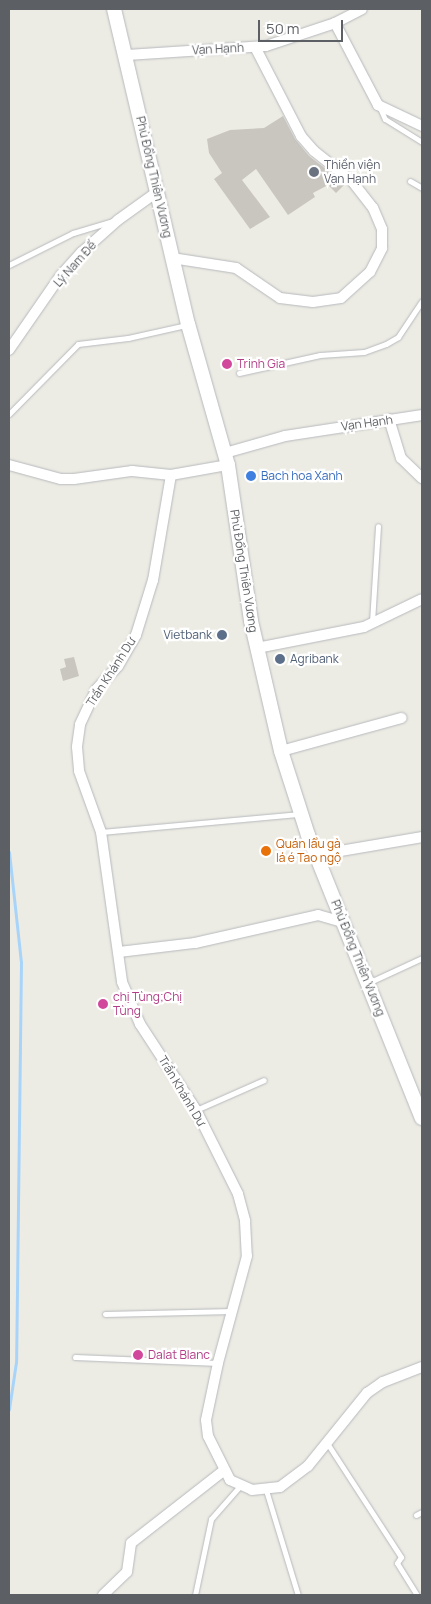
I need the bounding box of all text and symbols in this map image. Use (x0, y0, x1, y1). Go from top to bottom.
scale bar (261, 10, 346, 42)
text: 50 m (266, 18, 300, 39)
street label: Vạn Hạnh (192, 40, 244, 58)
street label: Phù Đổng Thiên Vương (133, 115, 175, 239)
place label: Thiền viện Vạn Hạnh (324, 158, 380, 186)
marker: Thiền viện Vạn Hạnh (308, 166, 320, 178)
street label: Lý Nam Đế (51, 238, 99, 290)
place label: Trinh Gia (237, 357, 285, 371)
marker: Trinh Gia (221, 358, 233, 370)
street label: Vạn Hạnh (340, 412, 394, 434)
place label: Bach hoa Xanh (261, 469, 343, 483)
marker: Bach hoa Xanh (245, 470, 257, 482)
street label: Phù Đổng Thiên Vương (227, 508, 261, 634)
place label: Vietbank (164, 628, 212, 642)
marker: Vietbank (216, 629, 228, 641)
street label: Trần Khánh Dư (83, 635, 139, 709)
place label: Agribank (290, 652, 339, 666)
marker: Agribank (274, 653, 286, 665)
place label: Quán lẩu gà lá é Tao ngộ (276, 837, 341, 865)
marker: Quán lẩu gà lá é Tao ngộ (260, 845, 272, 857)
street label: Phù Đổng Thiên Vương (328, 898, 388, 1018)
place label: chị Tùng;Chị Tùng (113, 990, 182, 1018)
marker: chị Tùng;Chị Tùng (97, 998, 109, 1010)
street label: Trần Khánh Dư (155, 1053, 209, 1129)
place label: Dalat Blanc (148, 1348, 210, 1362)
marker: Dalat Blanc (132, 1349, 144, 1361)

